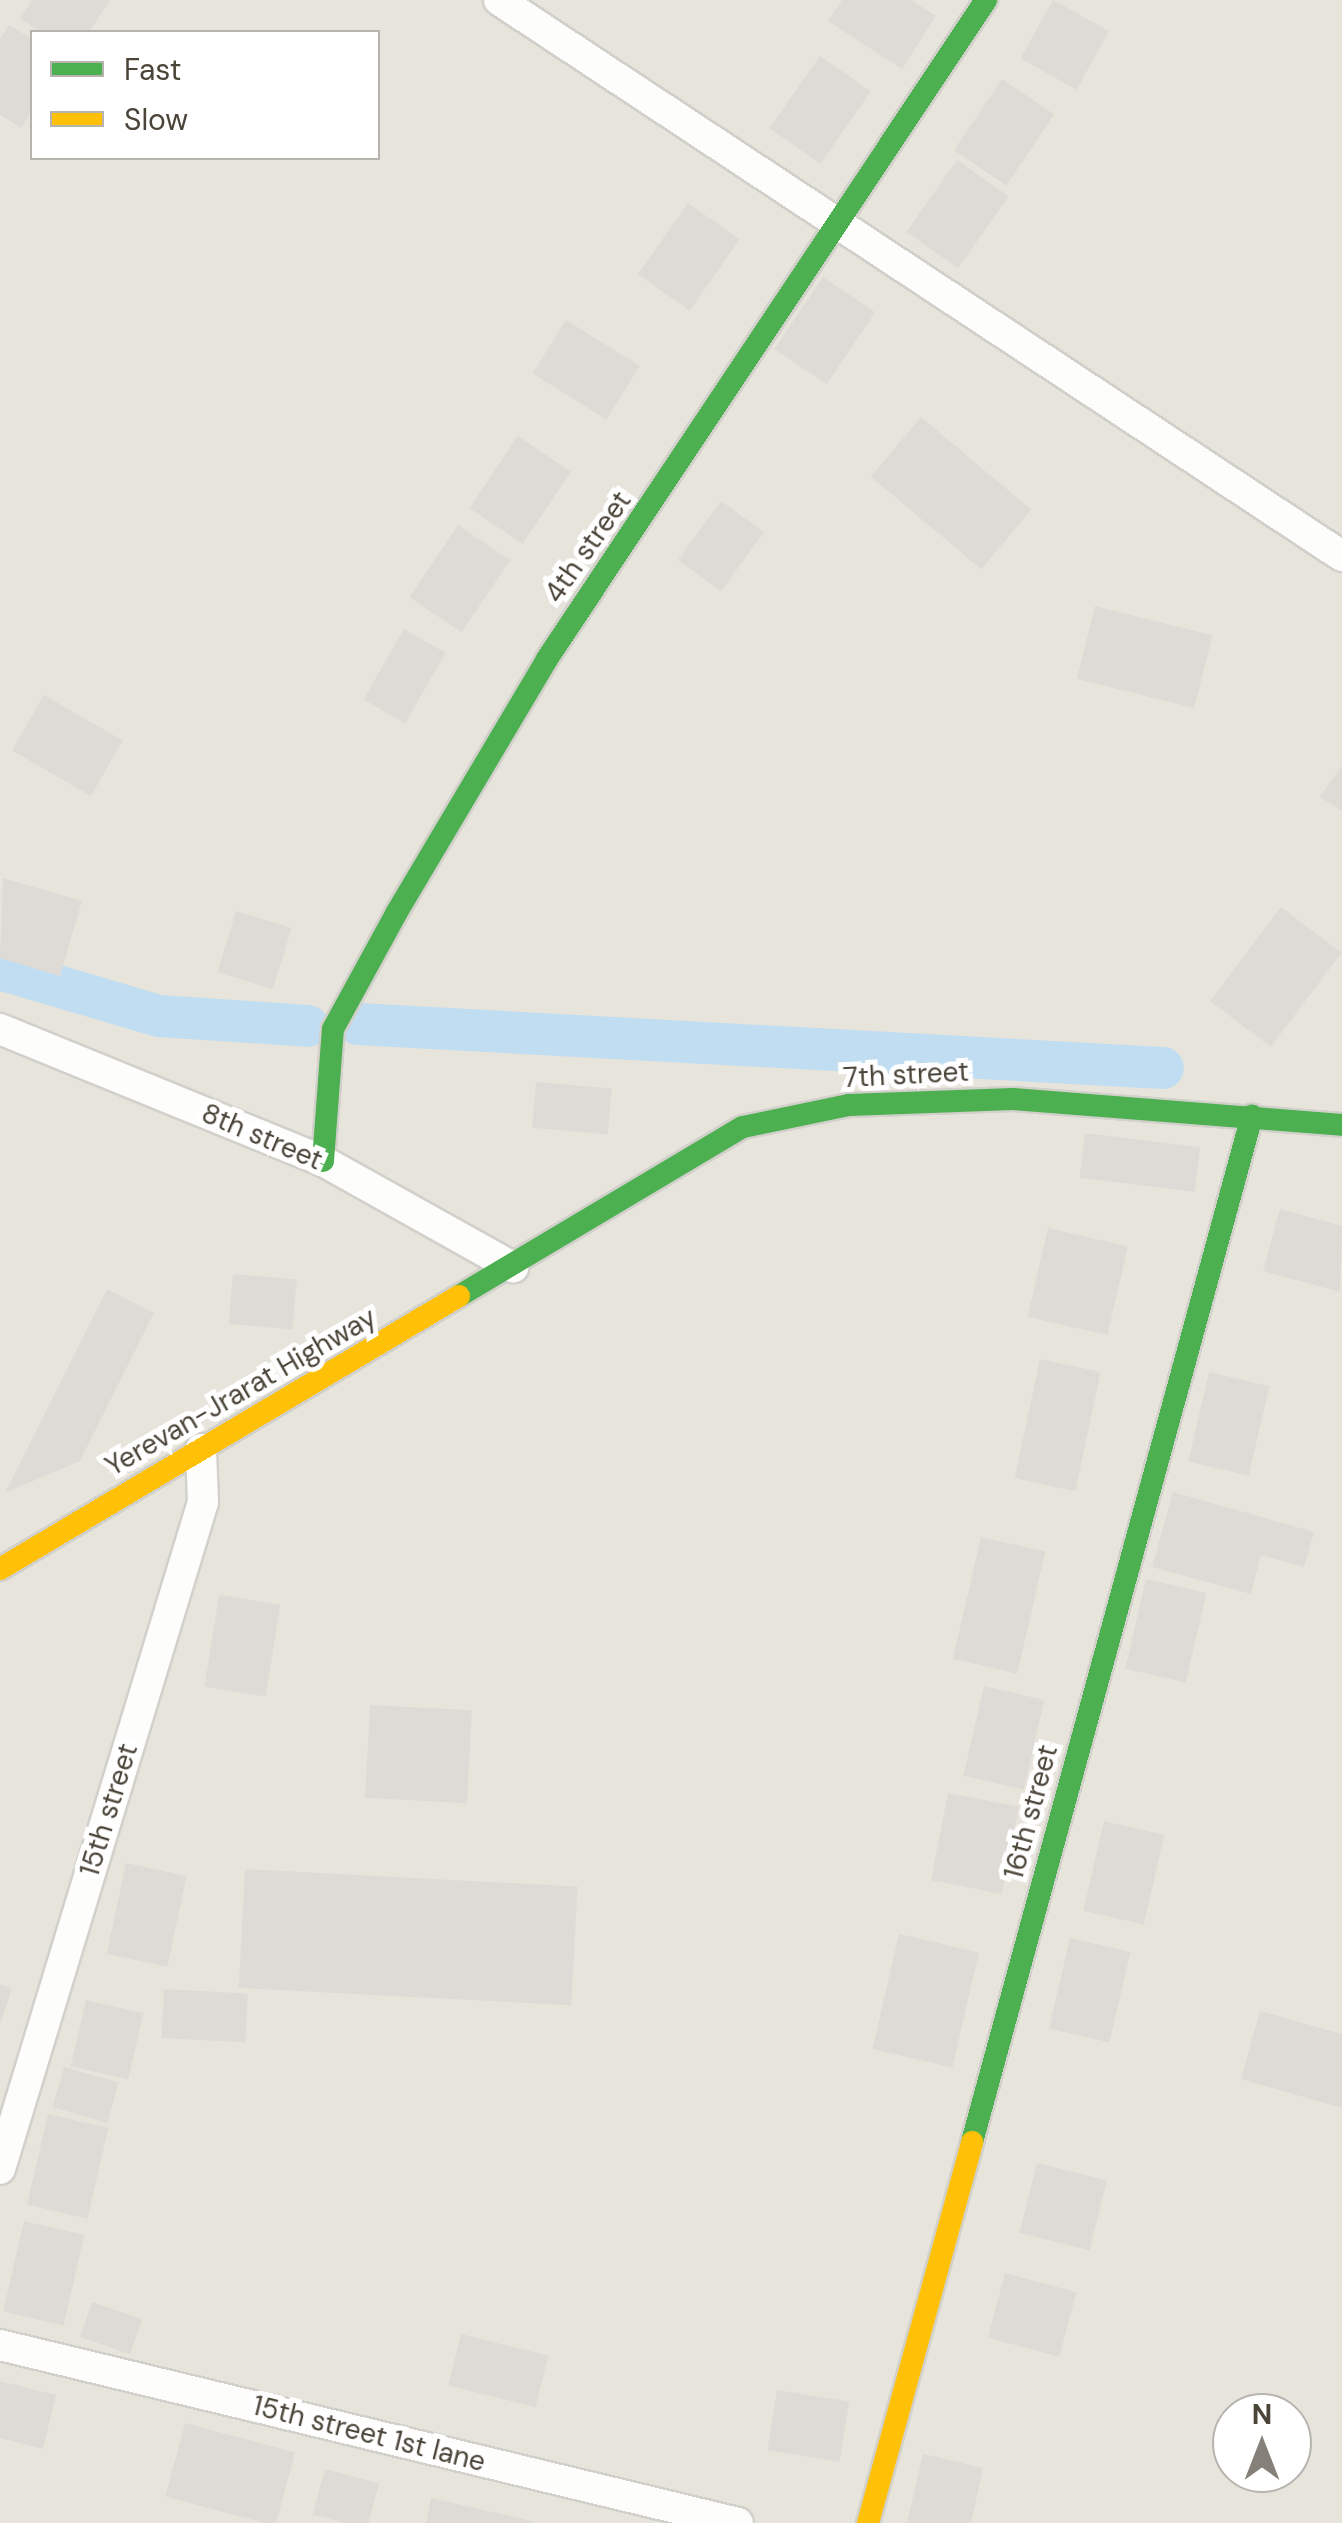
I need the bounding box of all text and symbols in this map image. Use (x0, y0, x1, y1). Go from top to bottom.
legend (30, 30, 380, 160)
text: Fast (124, 50, 182, 89)
text: Slow (124, 100, 188, 139)
street label: 4th street (538, 485, 638, 609)
street label: 7th street (842, 1055, 970, 1095)
street label: 8th street (196, 1097, 328, 1177)
street label: Yerevan-Jrarat Highway (99, 1301, 383, 1483)
street label: 15th street (73, 1740, 145, 1880)
street label: 16th street (997, 1741, 1065, 1883)
street label: 15th street 1st lane (249, 2389, 489, 2479)
north arrow (1212, 2393, 1312, 2493)
text: N (1252, 2396, 1272, 2433)

